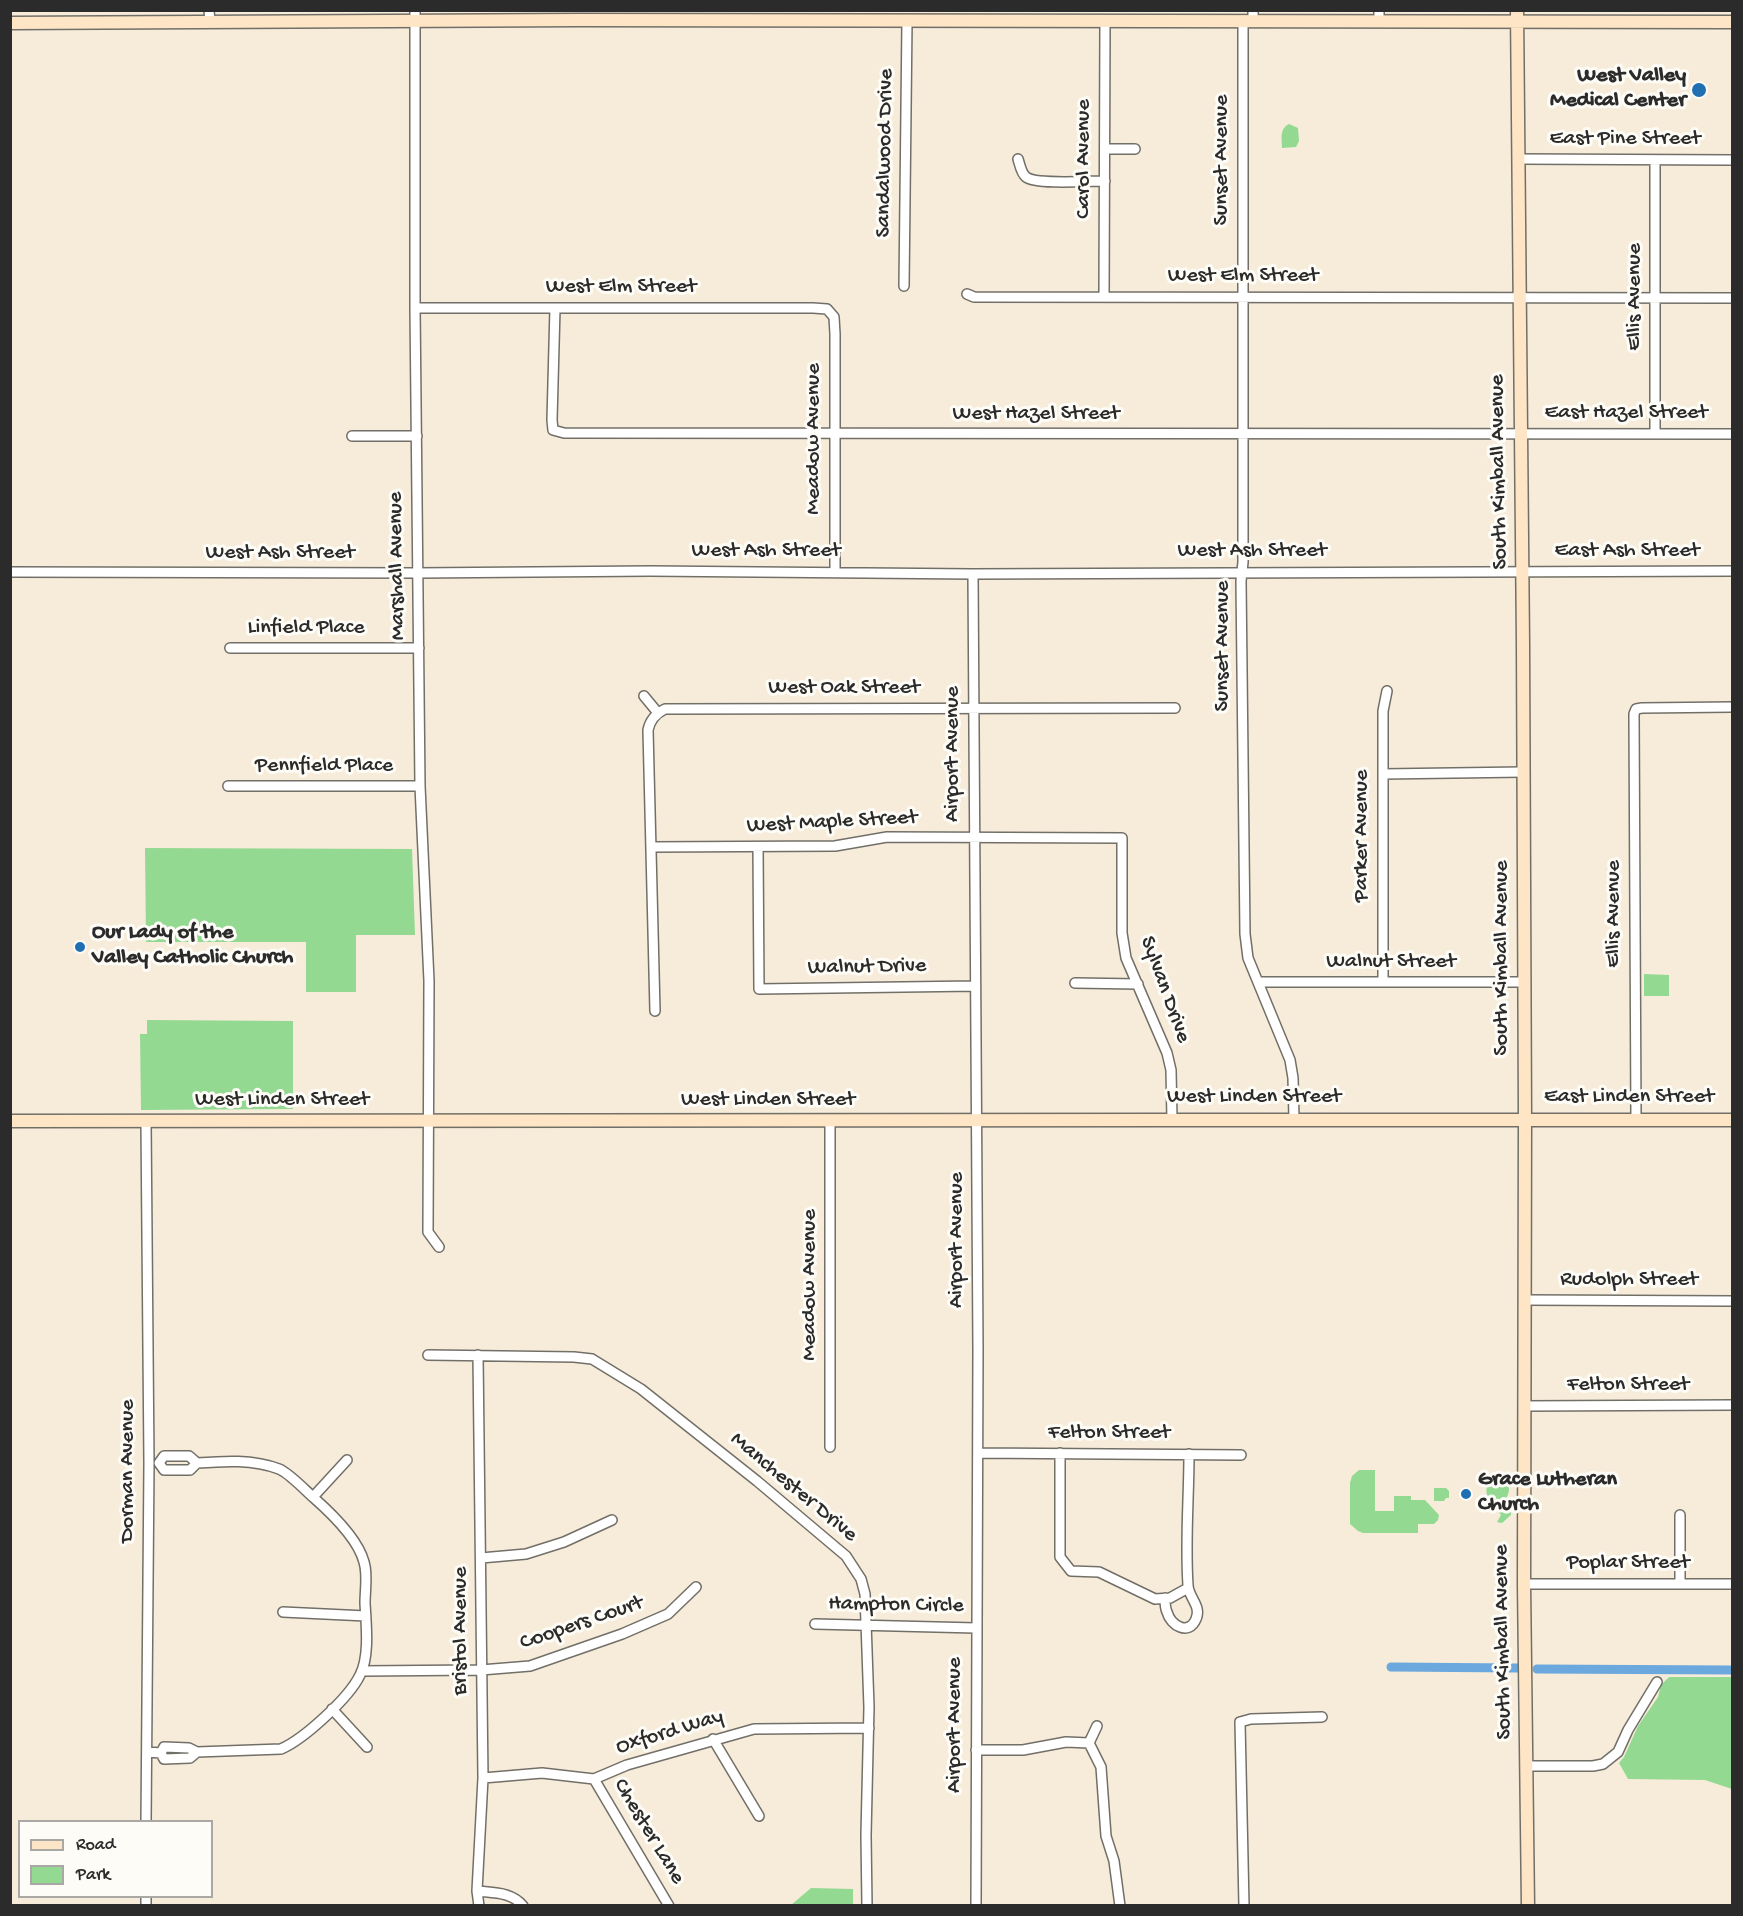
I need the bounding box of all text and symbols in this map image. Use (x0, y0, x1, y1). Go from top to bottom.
place label: West Valley Medical Center (1550, 64, 1686, 116)
street label: Sandalwood Drive (871, 68, 901, 238)
marker: West Valley Medical Center (1690, 81, 1708, 99)
street label: Sunset Avenue (1210, 95, 1236, 225)
street label: Carol Avenue (1072, 99, 1098, 219)
street label: East Pine Street (1550, 127, 1700, 153)
street label: Ellis Avenue (1623, 243, 1649, 351)
street label: West Elm Street (1168, 264, 1318, 290)
street label: West Elm Street (546, 275, 696, 301)
street label: Meadow Avenue (802, 363, 828, 515)
street label: South Kimball Avenue (1485, 374, 1515, 570)
street label: East Hazel Street (1545, 401, 1707, 427)
street label: West Hazel Street (953, 402, 1119, 428)
street label: Marshall Avenue (384, 492, 412, 640)
street label: West Ash Street (691, 539, 841, 565)
street label: West Ash Street (1177, 539, 1327, 565)
street label: East Ash Street (1555, 539, 1699, 565)
street label: West Ash Street (205, 541, 355, 567)
street label: Sunset Avenue (1211, 581, 1237, 711)
street label: Linfield Place (247, 616, 365, 642)
street label: West Oak Street (768, 676, 920, 702)
street label: Airport Avenue (941, 686, 967, 822)
street label: Pennfield Place (255, 754, 393, 780)
street label: Parker Avenue (1350, 770, 1376, 902)
street label: West Maple Street (746, 805, 918, 841)
street label: South Kimball Avenue (1490, 860, 1516, 1056)
street label: Ellis Avenue (1602, 860, 1628, 968)
place label: Our Lady of the Valley Catholic Church (92, 921, 293, 972)
street label: Sylvan Drive (1133, 933, 1195, 1047)
marker: Our Lady of the Valley Catholic Church (73, 940, 87, 954)
street label: Walnut Street (1326, 950, 1456, 976)
street label: Walnut Drive (807, 954, 927, 982)
street label: West Linden Street (1167, 1085, 1341, 1111)
street label: East Linden Street (1544, 1085, 1714, 1111)
street label: West Linden Street (195, 1088, 369, 1114)
street label: West Linden Street (681, 1088, 855, 1114)
street label: Airport Avenue (945, 1172, 971, 1308)
street label: Meadow Avenue (798, 1209, 824, 1361)
street label: Rudolph Street (1560, 1268, 1698, 1294)
street label: Felton Street (1567, 1373, 1689, 1399)
street label: Dorman Avenue (116, 1399, 142, 1543)
street label: Felton Street (1048, 1421, 1170, 1447)
street label: Manchester Drive (724, 1427, 862, 1549)
place label: Grace Lutheran Church (1478, 1468, 1617, 1520)
marker: Grace Lutheran Church (1459, 1487, 1473, 1501)
street label: South Kimball Avenue (1489, 1544, 1519, 1740)
street label: Poplar Street (1566, 1551, 1690, 1577)
street label: Bristol Avenue (449, 1567, 475, 1695)
street label: Coopers Court (517, 1591, 647, 1657)
street label: Hampton Circle (828, 1592, 964, 1620)
street label: Airport Avenue (943, 1657, 969, 1793)
street label: Oxford Way (613, 1704, 727, 1762)
street label: Chester Lane (606, 1774, 690, 1890)
legend (18, 1820, 213, 1898)
text: Road (76, 1835, 115, 1856)
text: Park (76, 1865, 110, 1886)

